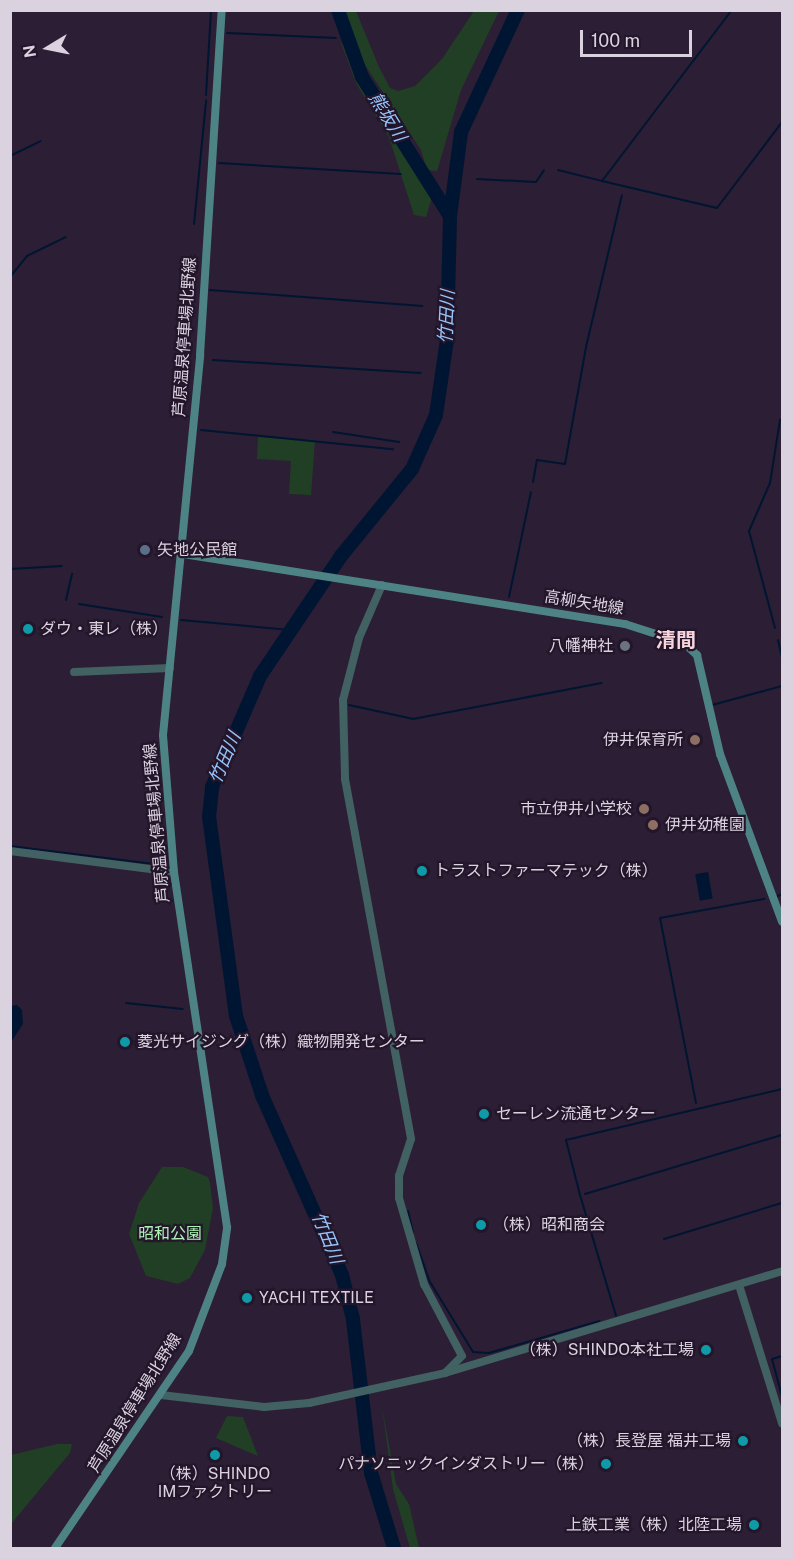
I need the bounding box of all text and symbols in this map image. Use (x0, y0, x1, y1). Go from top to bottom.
north arrow (18, 18, 78, 78)
scale bar (583, 18, 696, 56)
text: 100 m (591, 30, 640, 51)
text: N (19, 43, 40, 59)
water label: 熊坂川 (364, 88, 410, 146)
street label: 芦原温泉停車場北野線 (170, 257, 200, 417)
water label: 竹田川 (435, 289, 459, 345)
place label: 矢地公民館 (157, 540, 237, 560)
marker: 矢地公民館 (138, 543, 152, 557)
street label: 高柳矢地線 (543, 587, 625, 619)
place label: ダウ・東レ（株） (40, 619, 168, 639)
marker: ダウ・東レ（株） (21, 622, 35, 636)
district label: 清間 (656, 628, 696, 652)
place label: 八幡神社 (549, 636, 613, 656)
marker: 八幡神社 (618, 639, 632, 653)
water label: 竹田川 (205, 729, 245, 787)
place label: 伊井保育所 (603, 730, 683, 750)
marker: 伊井保育所 (688, 733, 702, 747)
street label: 芦原温泉停車場北野線 (140, 742, 174, 904)
place label: 市立伊井小学校 (520, 799, 632, 819)
marker: 市立伊井小学校 (637, 802, 651, 816)
place label: 伊井幼稚園 (665, 815, 745, 835)
marker: 伊井幼稚園 (646, 818, 660, 832)
place label: トラストファーマテック（株） (434, 861, 658, 881)
marker: トラストファーマテック（株） (415, 864, 429, 878)
place label: 菱光サイジング（株）織物開発センター (137, 1032, 425, 1052)
marker: 菱光サイジング（株）織物開発センター (118, 1035, 132, 1049)
place label: セーレン流通センター (496, 1104, 656, 1124)
marker: セーレン流通センター (477, 1107, 491, 1121)
water label: 竹田川 (307, 1209, 347, 1267)
place label: （株）昭和商会 (493, 1215, 605, 1235)
marker: （株）昭和商会 (474, 1218, 488, 1232)
park label: 昭和公園 (138, 1224, 202, 1244)
place label: YACHI TEXTILE (259, 1288, 374, 1308)
marker: YACHI TEXTILE (240, 1291, 254, 1305)
street label: 芦原温泉停車場北野線 (84, 1330, 186, 1476)
place label: （株）SHINDO本社工場 (520, 1340, 694, 1360)
marker: （株）SHINDO本社工場 (699, 1343, 713, 1357)
place label: （株）長登屋 福井工場 (567, 1431, 731, 1451)
marker: （株）長登屋 福井工場 (736, 1434, 750, 1448)
marker: （株）SHINDO IMファクトリー (208, 1448, 222, 1462)
place label: パナソニックインダストリー（株） (338, 1454, 594, 1474)
marker: パナソニックインダストリー（株） (599, 1457, 613, 1471)
place label: （株）SHINDO IMファクトリー (158, 1464, 272, 1502)
place label: 上鉄工業（株）北陸工場 (566, 1515, 742, 1535)
marker: 上鉄工業（株）北陸工場 (747, 1518, 761, 1532)

